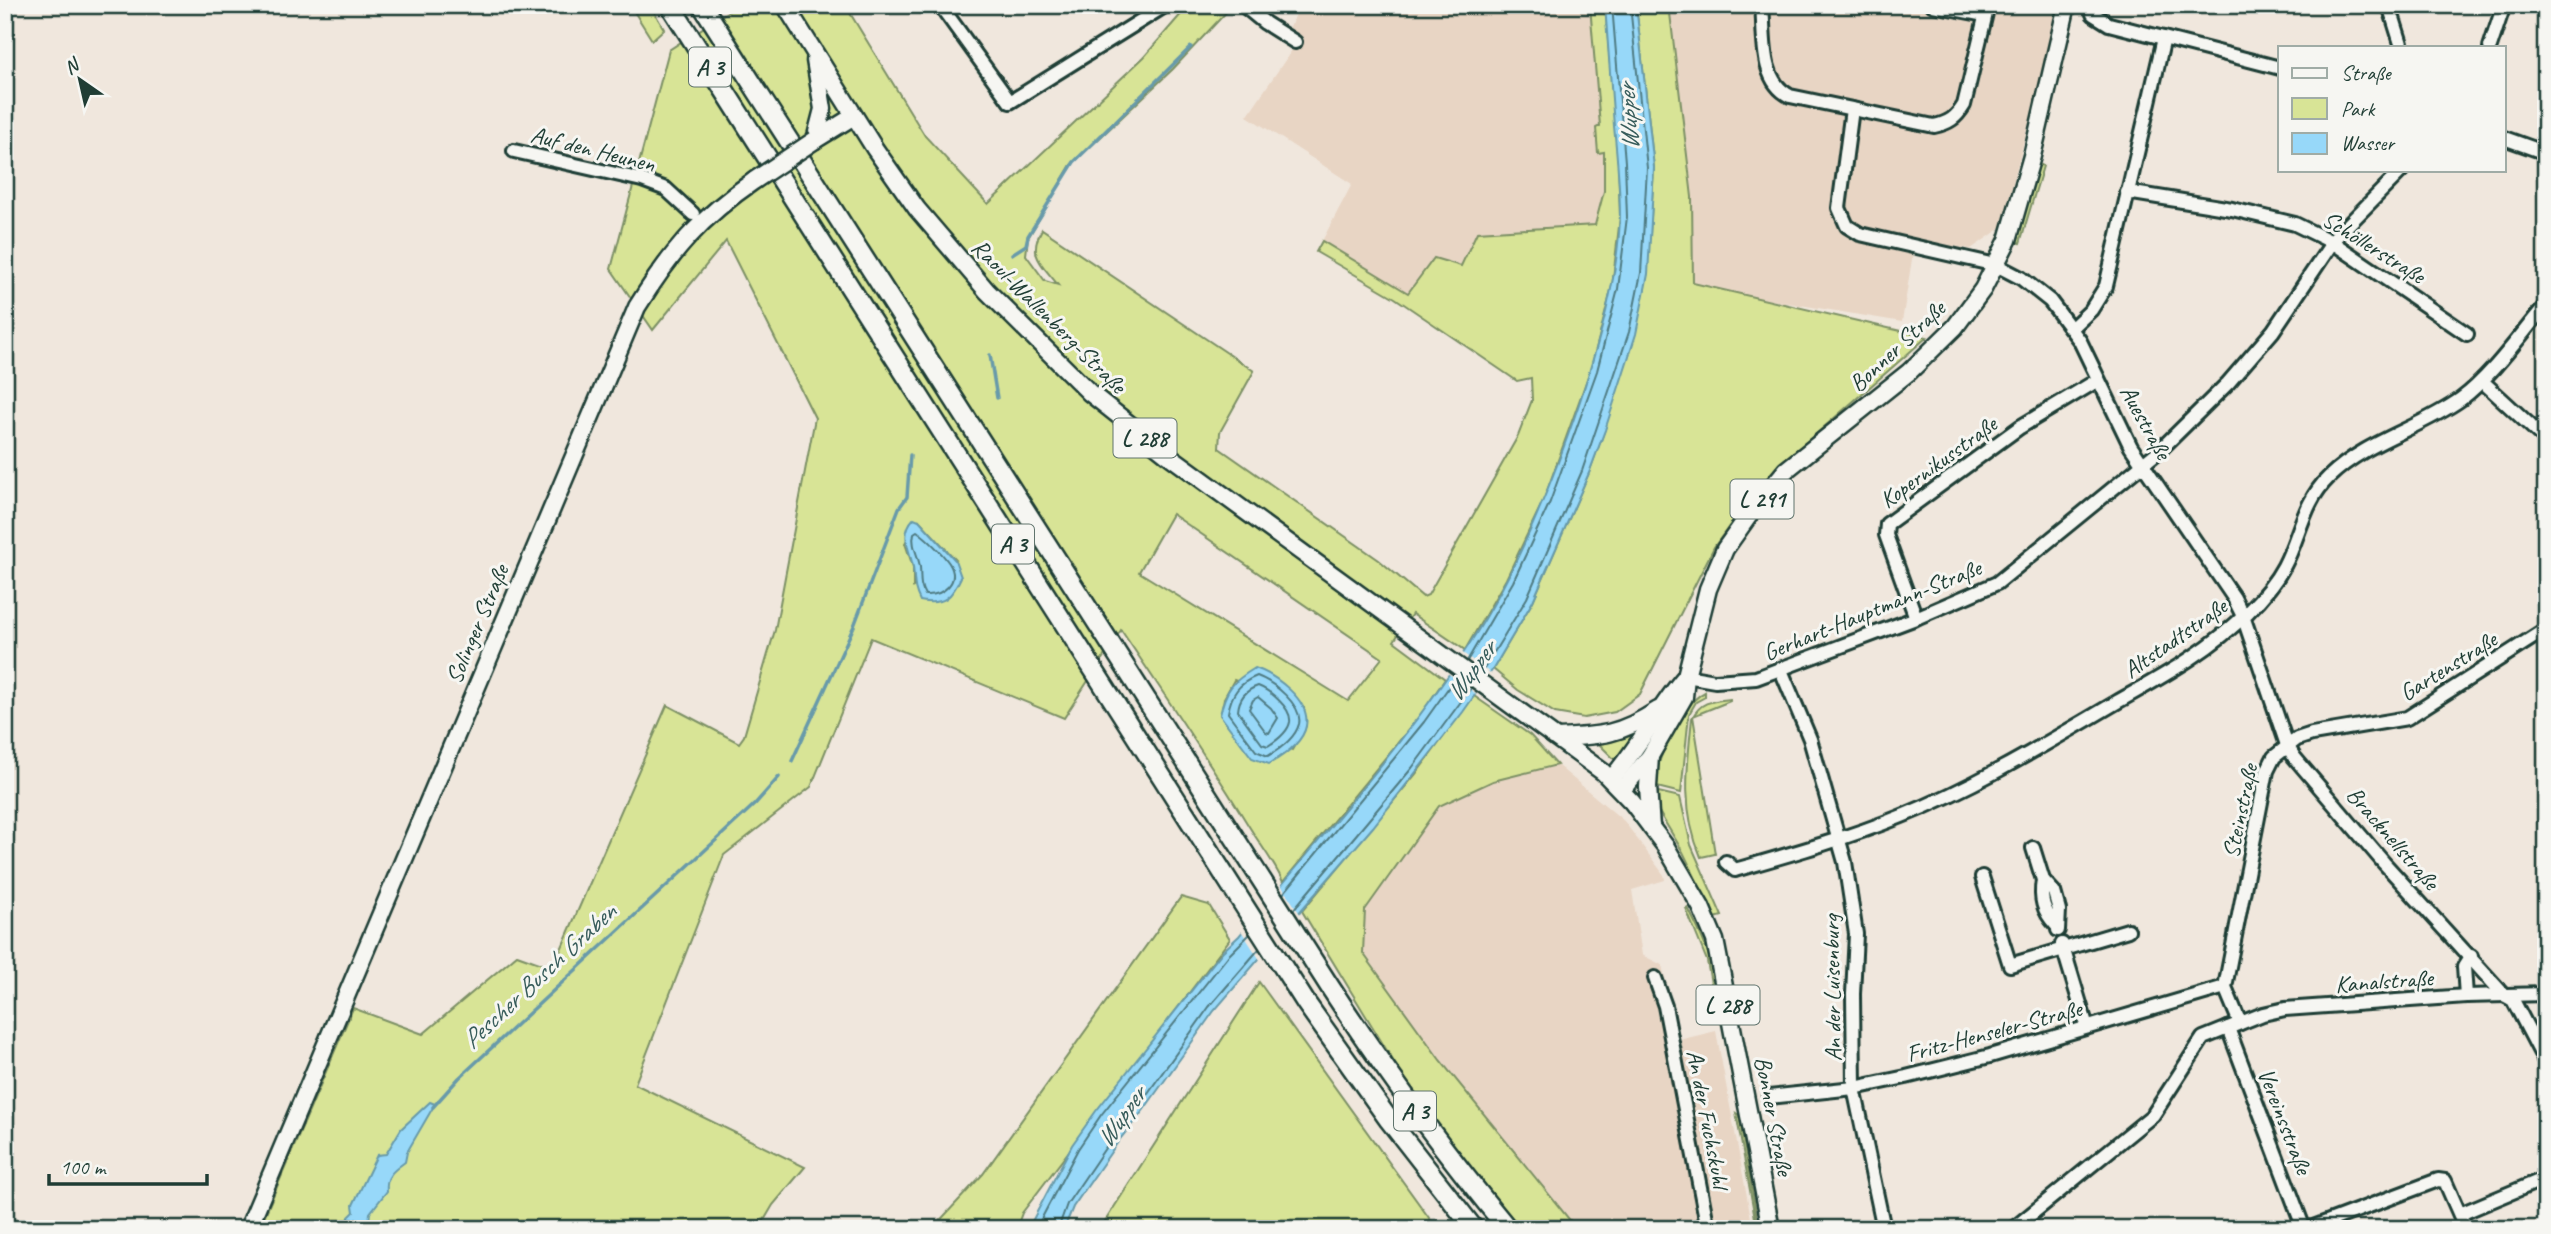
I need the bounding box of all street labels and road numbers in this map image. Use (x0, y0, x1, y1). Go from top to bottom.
road number: A 3 (689, 48, 731, 86)
street label: Auf den Heunen (528, 119, 659, 179)
street label: Schöllerstraße (2317, 204, 2433, 291)
street label: Raoul-Wallenberg-Straße (965, 232, 1134, 401)
street label: Bonner Straße (1843, 292, 1953, 398)
street label: Auestraße (2113, 380, 2180, 466)
street label: Kopernikusstraße (1873, 408, 2004, 515)
road number: L 288 (1114, 418, 1176, 458)
road number: L 291 (1730, 480, 1794, 519)
road number: A 3 (992, 524, 1034, 564)
street label: Gerhart-Hauptmann-Straße (1759, 552, 1987, 667)
street label: Solinger Straße (439, 558, 516, 688)
street label: Altstadtstraße (2117, 590, 2234, 685)
street label: Gartenstraße (2394, 623, 2504, 708)
street label: Steinstraße (2215, 759, 2265, 861)
street label: Bracknellstraße (2340, 780, 2448, 898)
street label: An der Luisenburg (1816, 912, 1848, 1062)
street label: Kanalstraße (2334, 962, 2436, 999)
road number: L 288 (1696, 986, 1760, 1024)
street label: Fritz-Henseler-Straße (1903, 993, 2087, 1069)
street label: An der Fuchskuhl (1680, 1047, 1737, 1194)
street label: Bonner Straße (1748, 1054, 1801, 1180)
street label: Vereinsstraße (2251, 1064, 2320, 1180)
road number: A 3 (1394, 1092, 1436, 1130)

